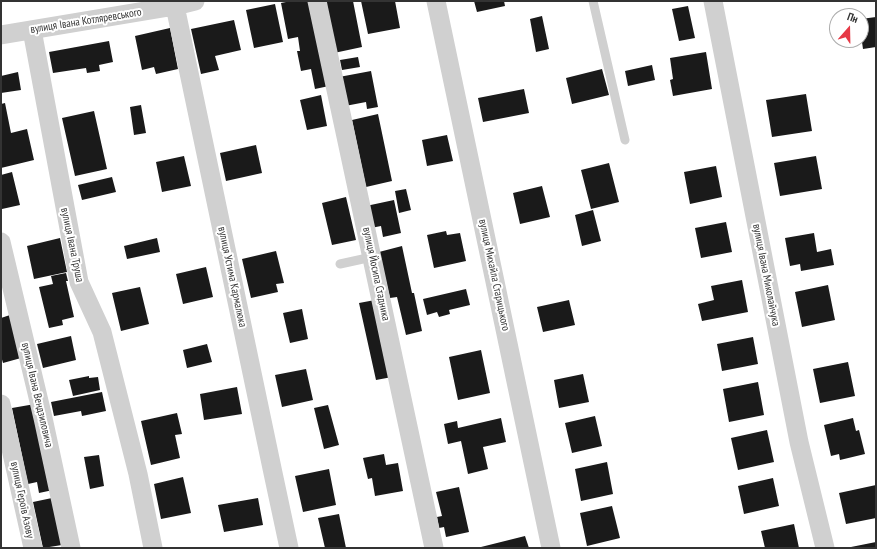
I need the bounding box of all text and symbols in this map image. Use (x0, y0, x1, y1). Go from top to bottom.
street label: вулиця Івана Котляревського (30, 6, 142, 36)
north arrow (829, 8, 869, 48)
text: Пн (845, 9, 860, 26)
street label: вулиця Івана Труша (58, 207, 86, 283)
street label: вулиця Михайла Старицького (476, 218, 512, 332)
street label: вулиця Івана Миколайчука (750, 223, 782, 327)
street label: вулиця Устима Кармалюка (215, 226, 249, 328)
street label: вулиця Йосипа Стадника (360, 226, 392, 322)
street label: вулиця Івана Вендзиловича (18, 341, 56, 449)
street label: вулиця Героїв Азову (7, 461, 37, 539)

